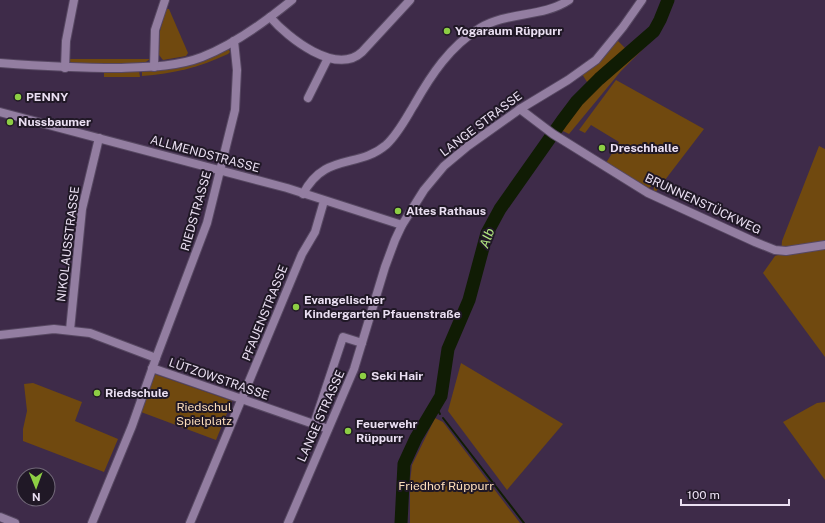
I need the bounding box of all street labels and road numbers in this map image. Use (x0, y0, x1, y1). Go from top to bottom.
street label: LANGE STRASSE (437, 89, 525, 159)
street label: ALLMENDSTRASSE (149, 133, 261, 175)
street label: RIEDSTRASSE (178, 170, 214, 252)
street label: BRUNNENSTÜCKWEG (643, 171, 763, 237)
street label: NIKOLAUSSTRASSE (54, 185, 82, 303)
street label: PFAUENSTRASSE (239, 263, 291, 363)
street label: LÜTZOWSTRASSE (167, 355, 271, 403)
street label: LANGE STRASSE (294, 368, 348, 464)

